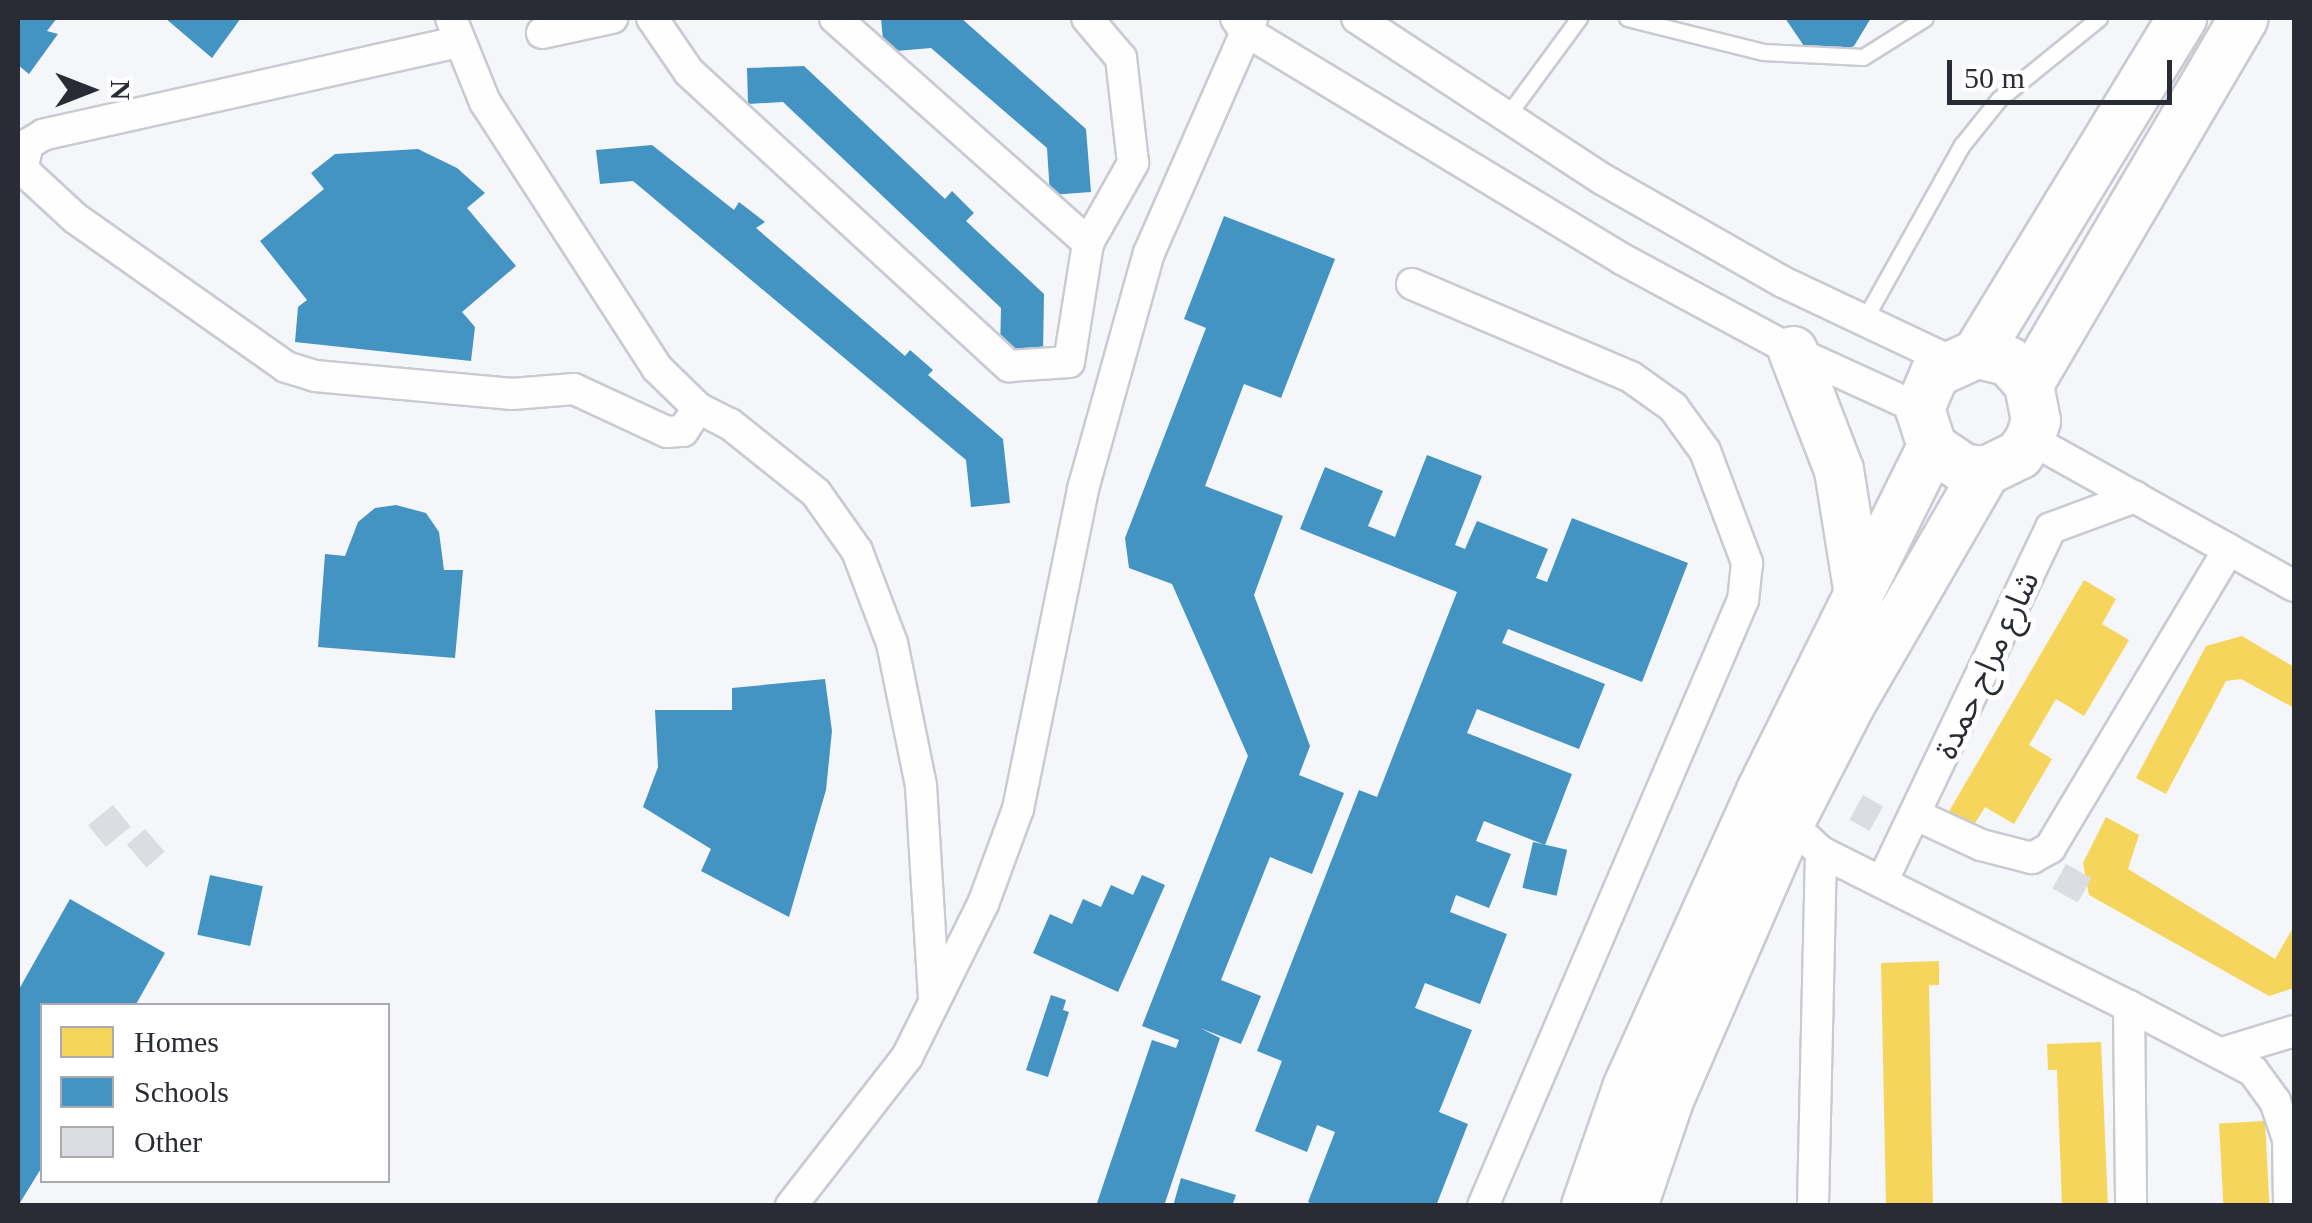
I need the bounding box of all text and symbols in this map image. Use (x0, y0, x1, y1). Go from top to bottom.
north arrow (40, 40, 140, 140)
scale bar (1952, 40, 2177, 102)
text: 50 m (1964, 61, 2025, 94)
text: N (105, 80, 136, 100)
street label: شارع مراح حمدة (1927, 565, 2047, 765)
legend (40, 1003, 390, 1183)
text: Homes (134, 1025, 219, 1058)
text: Schools (134, 1075, 229, 1108)
text: Other (134, 1125, 202, 1158)

